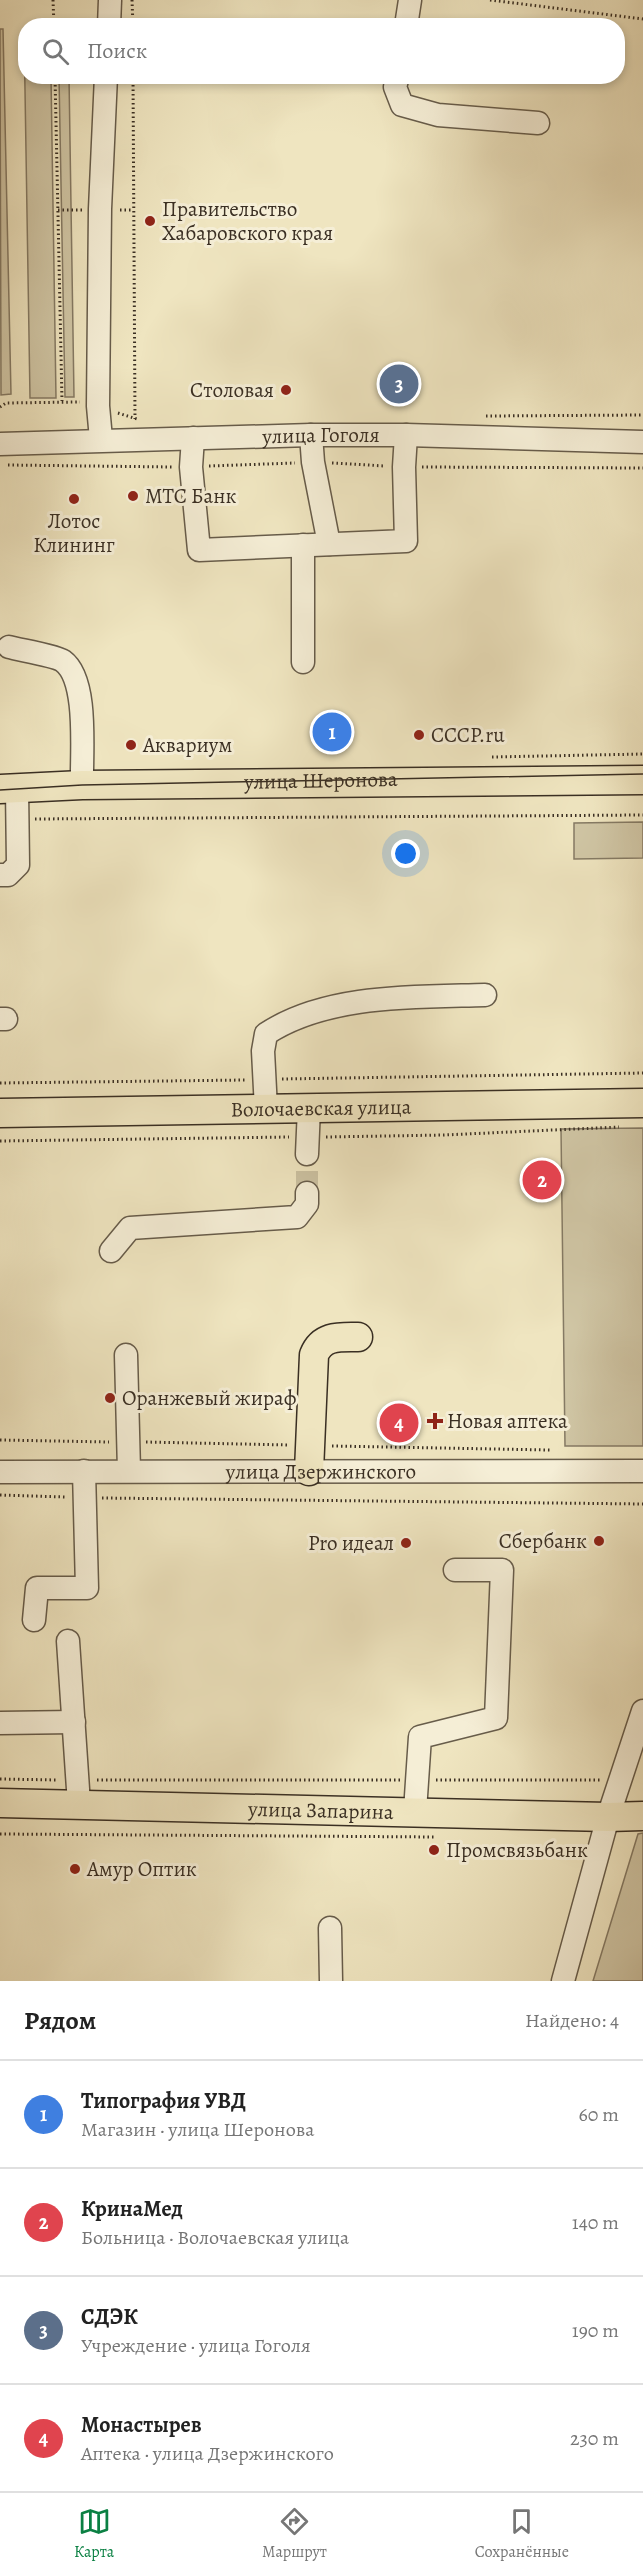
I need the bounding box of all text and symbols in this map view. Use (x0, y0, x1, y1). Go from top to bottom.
search box (18, 18, 625, 84)
icon: search (39, 35, 72, 68)
text: Поиск (87, 36, 147, 66)
place label: Правительство Хабаровского края (162, 195, 333, 247)
marker: Правительство Хабаровского края (143, 214, 157, 228)
pin: 3 (380, 362, 418, 406)
place label: Столовая (190, 376, 274, 404)
marker: Столовая (279, 383, 293, 397)
street label: улица Гоголя (261, 421, 380, 450)
place label: МТС Банк (145, 482, 237, 510)
marker: МТС Банк (126, 489, 140, 503)
marker: Лотос Клининг (67, 492, 81, 506)
place label: Лотос Клининг (33, 507, 115, 559)
pin: 1 (312, 710, 352, 754)
place label: СССР.ru (431, 721, 505, 749)
marker: СССР.ru (412, 728, 426, 742)
place label: Аквариум (142, 731, 232, 759)
marker: Аквариум (124, 738, 138, 752)
street label: улица Шеронова (243, 765, 398, 796)
your location (391, 839, 420, 868)
street label: Волочаевская улица (230, 1093, 412, 1123)
pin: 2 (522, 1158, 562, 1202)
place label: Оранжевый жираф (122, 1384, 297, 1412)
marker: Оранжевый жираф (103, 1391, 117, 1405)
pin: 4 (380, 1400, 418, 1446)
place label: Новая аптека (447, 1407, 568, 1435)
marker: Новая аптека (428, 1414, 442, 1428)
street label: улица Дзержинского (225, 1457, 416, 1486)
place label: Сбербанк (499, 1527, 587, 1555)
place label: Pro идеал (308, 1529, 394, 1557)
marker: Сбербанк (592, 1534, 606, 1548)
marker: Pro идеал (399, 1536, 413, 1550)
street label: улица Запарина (247, 1795, 394, 1826)
place label: Промсвязьбанк (446, 1836, 588, 1864)
marker: Промсвязьбанк (427, 1843, 441, 1857)
place label: Амур Оптик (86, 1855, 197, 1883)
marker: Амур Оптик (68, 1862, 82, 1876)
text: Рядом (24, 2003, 96, 2038)
text: Найдено: 4 (525, 2007, 619, 2034)
text: Типография УВД (81, 2086, 246, 2116)
text: 1 (40, 2101, 47, 2128)
text: 60 m (579, 2101, 619, 2128)
text: Магазин · улица Шеронова (81, 2116, 315, 2143)
text: КринаМед (81, 2194, 183, 2224)
text: 2 (39, 2209, 48, 2236)
text: 140 m (572, 2209, 619, 2236)
text: Больница · Волочаевская улица (81, 2224, 349, 2251)
text: СДЭК (81, 2302, 138, 2332)
text: 3 (39, 2317, 48, 2344)
text: 190 m (572, 2317, 619, 2344)
text: Учреждение · улица Гоголя (81, 2332, 311, 2359)
text: Монастырев (81, 2410, 202, 2440)
text: 4 (39, 2425, 48, 2452)
text: 230 m (570, 2425, 619, 2452)
text: Аптека · улица Дзержинского (81, 2440, 334, 2467)
tab: Карта (74, 2505, 114, 2563)
tab: Маршрут (262, 2505, 327, 2563)
tab: Сохранённые (475, 2505, 569, 2563)

